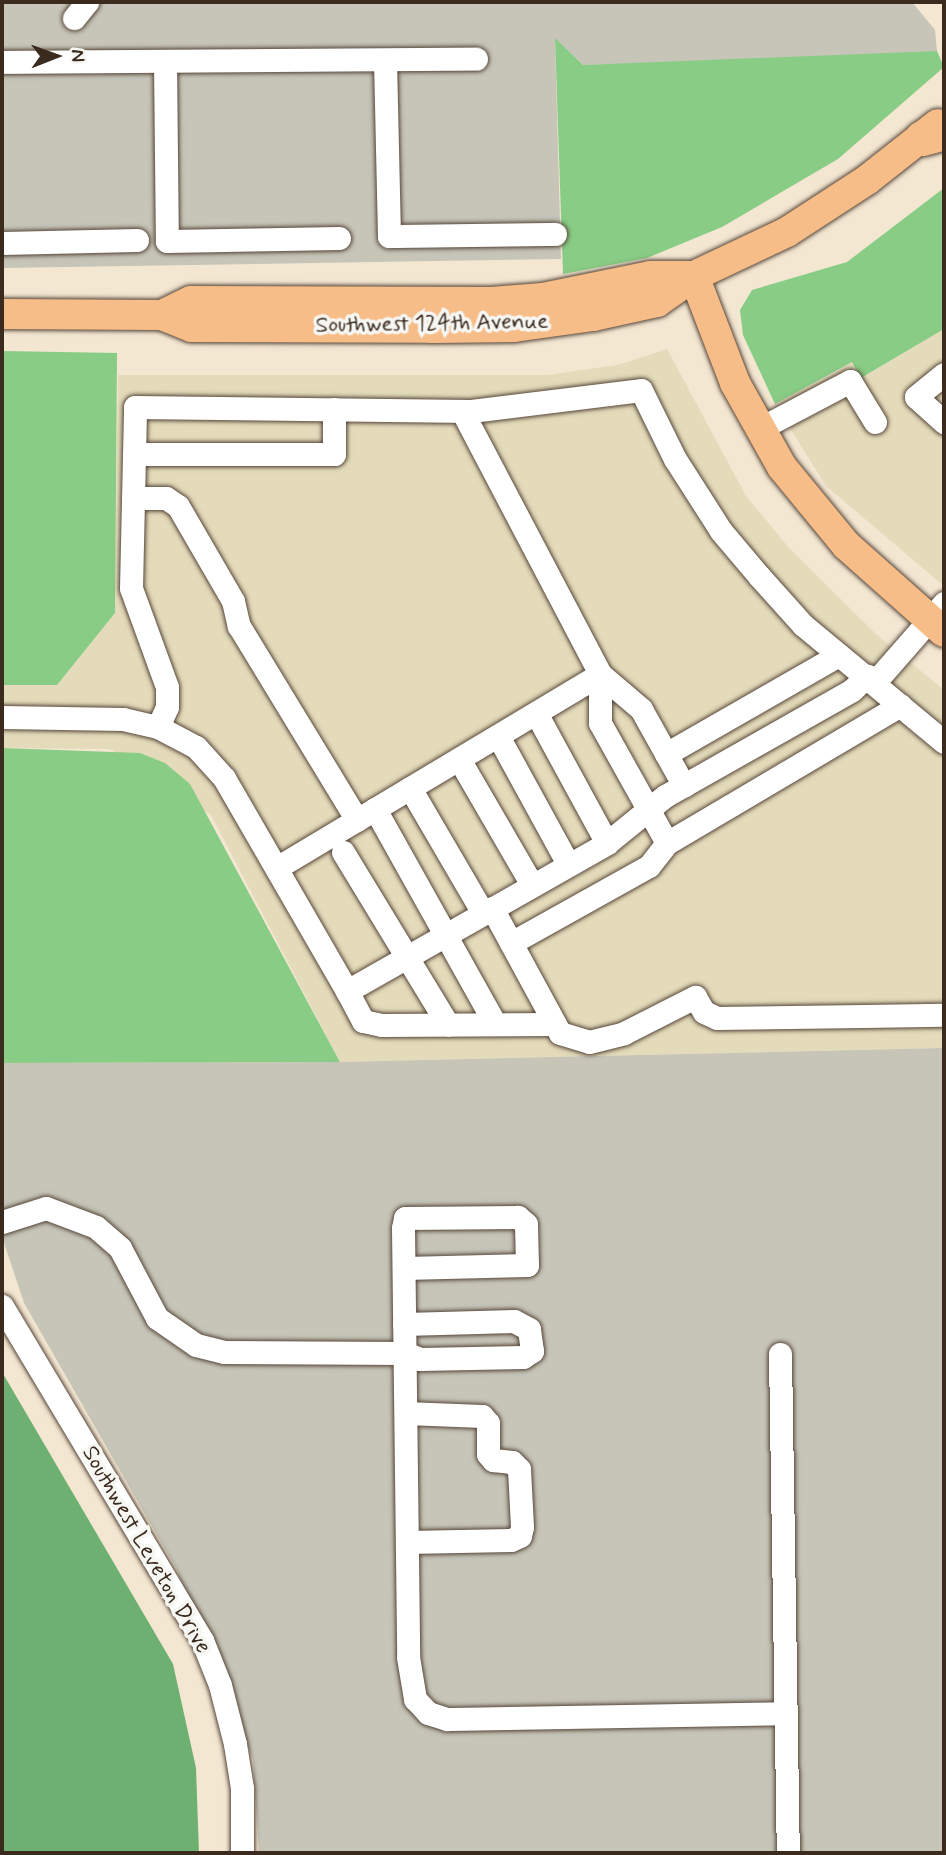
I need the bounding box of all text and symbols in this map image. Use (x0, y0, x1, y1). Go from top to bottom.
north arrow (21, 21, 91, 91)
text: N (65, 49, 90, 62)
street label: Southwest 124th Avenue (315, 308, 549, 340)
street label: Southwest Leveton Drive (76, 1442, 216, 1658)

